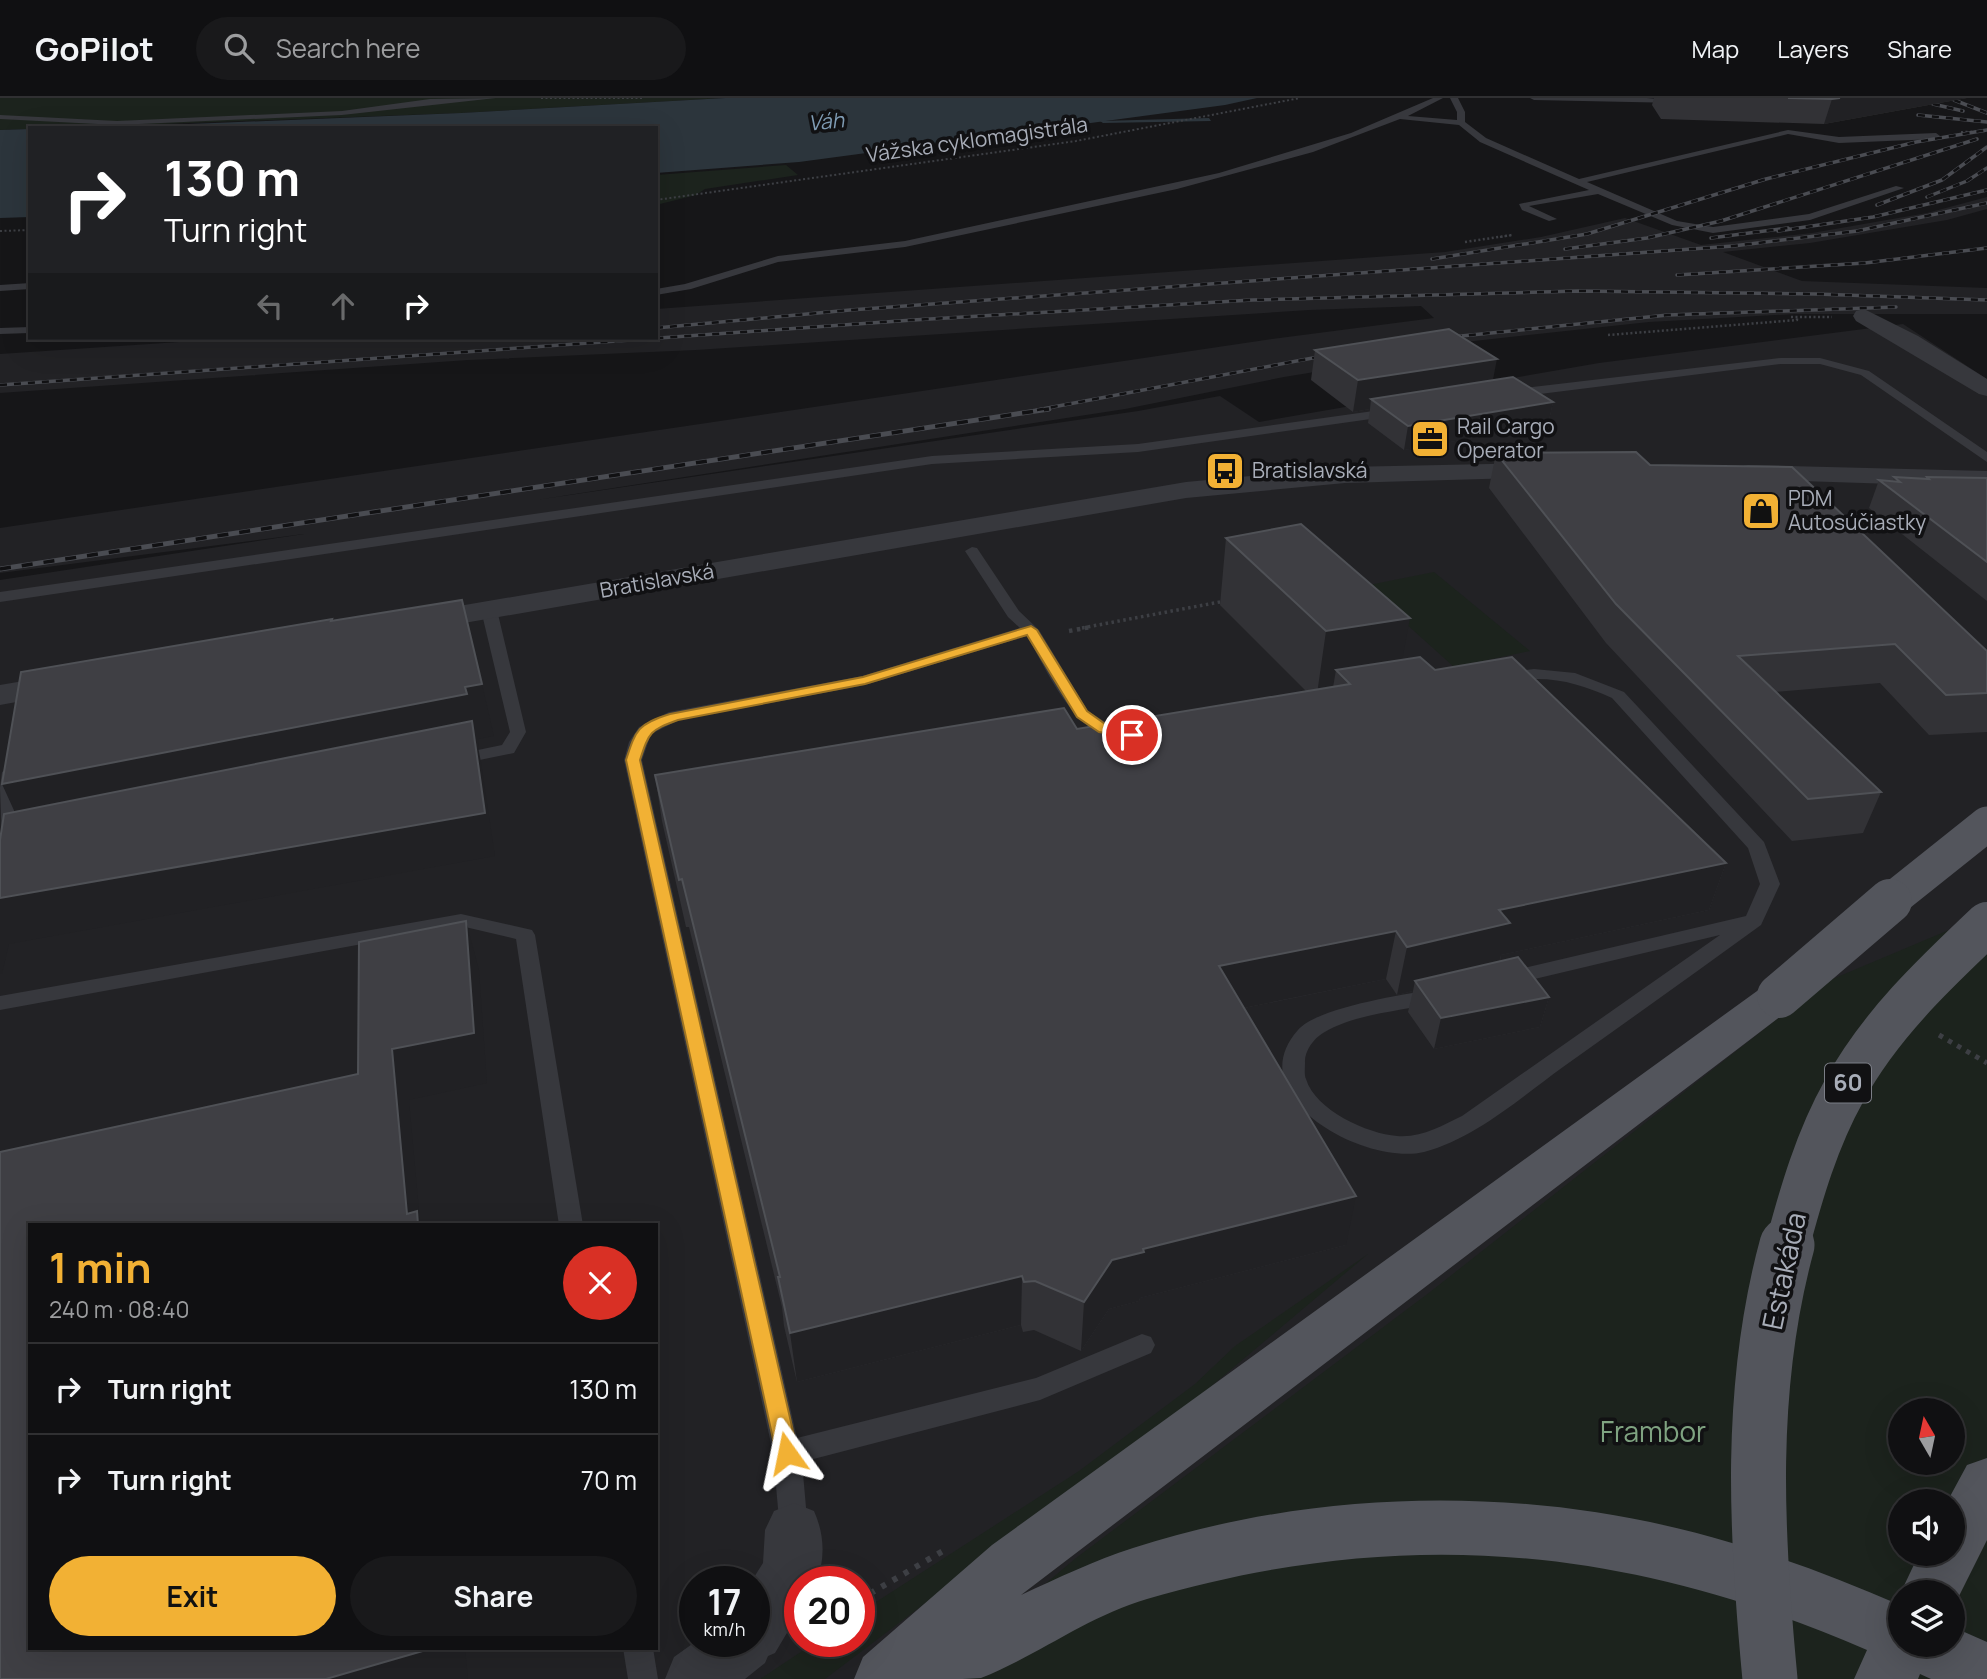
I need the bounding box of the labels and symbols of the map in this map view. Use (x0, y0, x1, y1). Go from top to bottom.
water label: Váh (807, 105, 847, 137)
street label: Vážska cyklomagistrála (864, 110, 1089, 168)
place label: Rail Cargo Operator (1457, 412, 1555, 464)
office icon: Rail Cargo Operator (1409, 418, 1451, 460)
bus stop icon: Bratislavská (1204, 450, 1246, 492)
place label: Bratislavská (1252, 456, 1368, 484)
place label: PDM Autosúčiastky (1788, 484, 1926, 536)
shop icon: PDM Autosúčiastky (1740, 490, 1782, 532)
street label: Bratislavská (598, 556, 716, 604)
pin (1102, 705, 1162, 765)
road number: 60 (1825, 1064, 1871, 1102)
street label: Estakáda (1752, 1209, 1814, 1333)
north arrow (1888, 1398, 1965, 1475)
park label: Frambor (1600, 1412, 1706, 1450)
position arrow (750, 1416, 824, 1490)
speed limit sign: 20 (784, 1566, 875, 1657)

